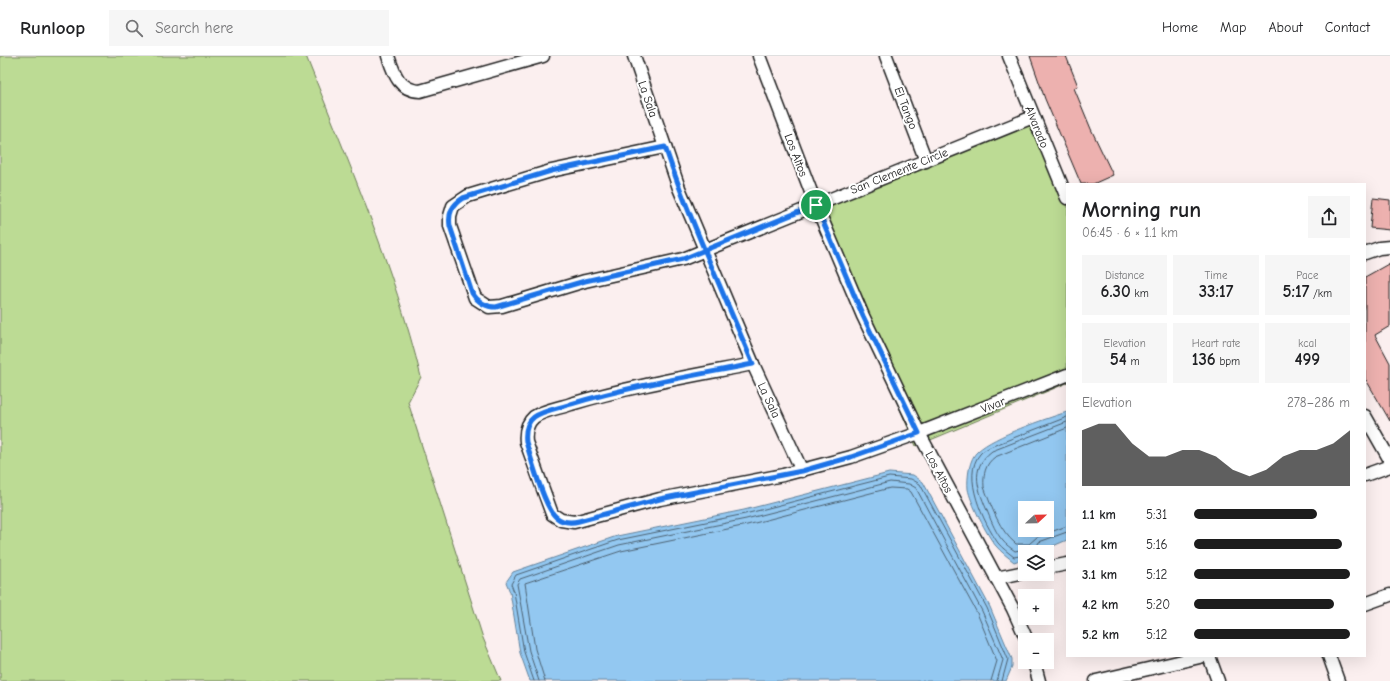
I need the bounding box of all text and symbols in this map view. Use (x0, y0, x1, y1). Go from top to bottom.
search box (109, 10, 389, 46)
text: Runloop (20, 17, 85, 39)
icon: search (123, 17, 145, 39)
text: Search here (155, 19, 233, 37)
text: Home (1162, 19, 1198, 36)
text: Map (1220, 19, 1246, 36)
text: About (1268, 19, 1303, 36)
text: Contact (1325, 19, 1370, 36)
street label: La Sala (635, 79, 661, 119)
street label: El Tango (891, 85, 921, 131)
street label: Alvarado (1022, 104, 1052, 150)
street label: Los Altos (781, 131, 811, 179)
street label: San Clemente Circle (848, 145, 950, 197)
pin (799, 188, 833, 222)
icon: arrive (805, 194, 827, 216)
button: share (1308, 196, 1350, 238)
text: Morning run (1082, 197, 1201, 223)
text: 06:45 · 6 × 1.1 km (1082, 225, 1178, 240)
text: Distance (1105, 269, 1144, 282)
text: Time (1205, 269, 1227, 282)
text: Pace (1296, 269, 1318, 282)
text: 6.30 (1101, 282, 1131, 301)
text: 33:17 (1199, 282, 1233, 301)
text: 5:17 (1282, 282, 1309, 301)
text: km (1131, 287, 1149, 300)
text: /km (1309, 287, 1332, 300)
text: Elevation (1104, 337, 1146, 350)
text: Heart rate (1192, 337, 1240, 350)
text: kcal (1298, 337, 1317, 350)
text: 54 (1110, 350, 1127, 369)
text: 136 (1192, 350, 1216, 369)
text: 499 (1294, 350, 1320, 369)
text: m (1127, 355, 1140, 368)
text: bpm (1216, 355, 1240, 368)
street label: La Sala (755, 380, 783, 420)
street label: Vivar (979, 394, 1007, 416)
text: Elevation (1082, 395, 1132, 410)
text: 278–286 m (1287, 395, 1350, 410)
street label: Los Altos (922, 449, 956, 495)
north arrow (1018, 501, 1054, 537)
map controls (1018, 501, 1054, 669)
text: 1.1 km (1082, 507, 1116, 522)
text: 5:31 (1146, 507, 1167, 522)
text: 2.1 km (1082, 537, 1117, 552)
text: 5:16 (1146, 537, 1168, 552)
button: layers (1018, 545, 1054, 581)
text: 3.1 km (1082, 567, 1117, 582)
text: 5:12 (1146, 567, 1167, 582)
button: + (1018, 589, 1054, 625)
text: 4.2 km (1082, 597, 1118, 612)
text: 5:20 (1146, 597, 1170, 612)
text: 5.2 km (1082, 627, 1119, 642)
text: 5:12 (1146, 627, 1167, 642)
button: − (1018, 633, 1054, 669)

